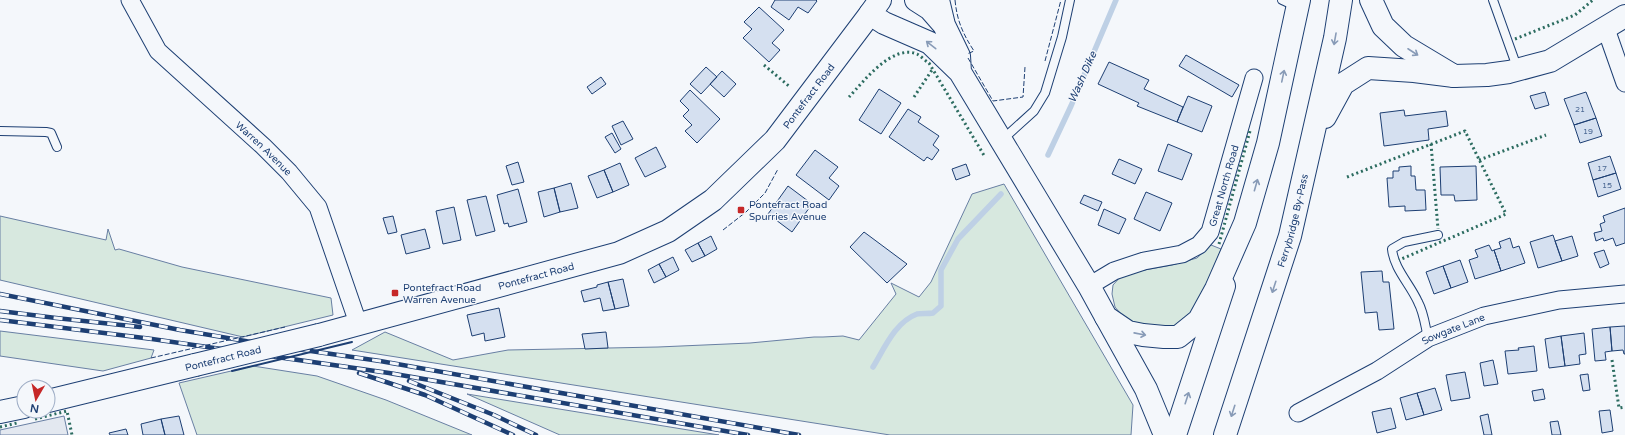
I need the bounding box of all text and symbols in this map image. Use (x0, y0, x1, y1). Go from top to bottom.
one-way arrow (1330, 32, 1338, 45)
one-way arrow (926, 41, 937, 50)
one-way arrow (1407, 47, 1418, 56)
water label: Wash Dike (1065, 49, 1100, 105)
street label: Pontefract Road (781, 62, 837, 131)
one-way arrow (1279, 69, 1287, 82)
house number: 21 (1575, 105, 1585, 114)
street label: Warren Avenue (233, 119, 294, 179)
house number: 19 (1583, 127, 1593, 136)
street label: Great North Road (1207, 144, 1242, 228)
house number: 17 (1597, 164, 1607, 173)
street label: Ferrybridge By-Pass (1275, 173, 1311, 269)
one-way arrow (1253, 179, 1260, 192)
house number: 15 (1602, 181, 1612, 190)
place label: Pontefract Road Spurries Avenue (749, 199, 827, 223)
marker: Pontefract Road Spurries Avenue (736, 205, 746, 215)
street label: Pontefract Road (497, 261, 576, 293)
one-way arrow (1269, 281, 1277, 293)
place label: Pontefract Road Warren Avenue (403, 282, 481, 306)
marker: Pontefract Road Warren Avenue (390, 288, 400, 298)
street label: Sowgate Lane (1420, 311, 1487, 348)
one-way arrow (1133, 331, 1146, 339)
street label: Pontefract Road (184, 344, 263, 374)
north arrow (16, 379, 56, 419)
one-way arrow (1184, 392, 1191, 405)
text: N (29, 401, 40, 415)
one-way arrow (1229, 404, 1236, 417)

